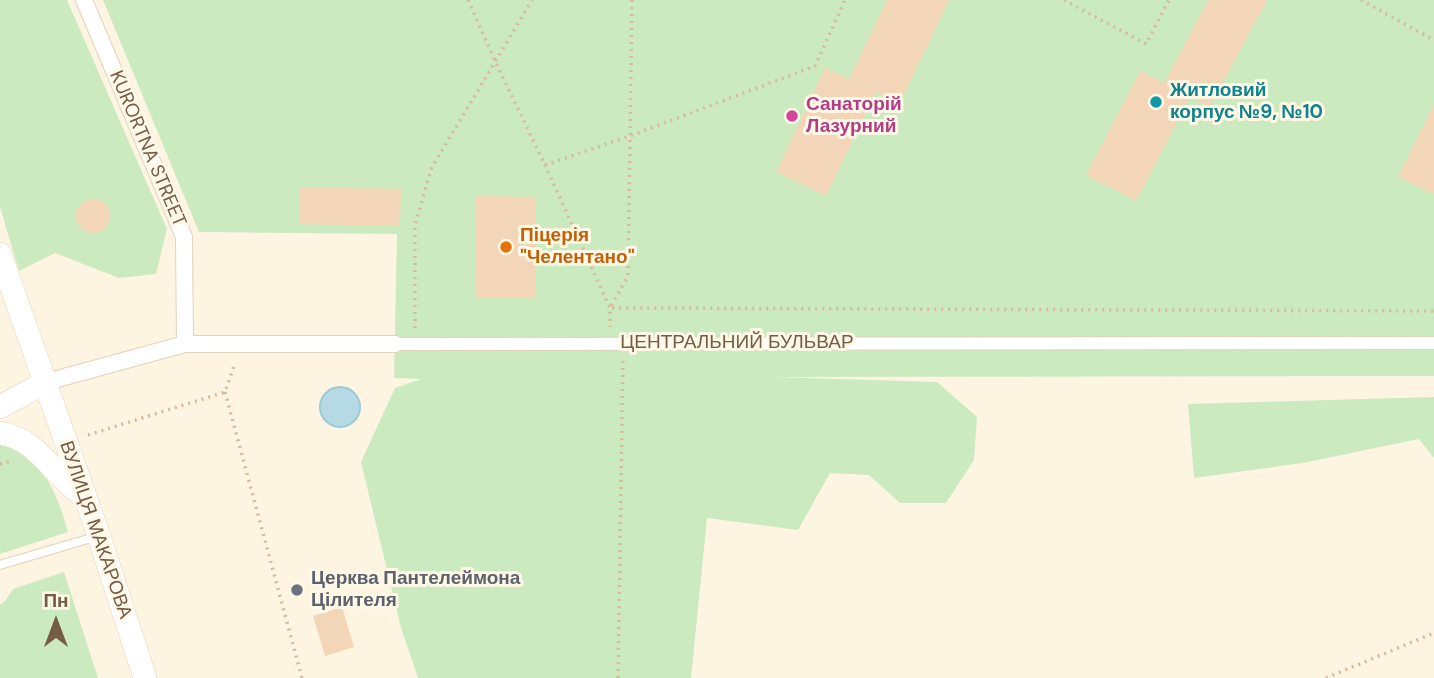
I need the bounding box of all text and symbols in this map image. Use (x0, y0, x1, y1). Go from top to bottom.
street label: KURORTNA STREET (104, 68, 190, 230)
place label: Житловий корпус №9, №10 (1170, 80, 1323, 124)
place label: Санаторій Лазурний (806, 94, 902, 138)
marker: Житловий корпус №9, №10 (1148, 94, 1164, 110)
marker: Санаторій Лазурний (784, 108, 800, 124)
place label: Піцерія "Челентано" (520, 225, 635, 269)
marker: Піцерія "Челентано" (498, 239, 514, 255)
street label: ЦЕНТРАЛЬНИЙ БУЛЬВАР (620, 332, 854, 354)
street label: ВУЛИЦЯ МАКАРОВА (54, 438, 136, 622)
place label: Церква Пантелеймона Цілителя (311, 568, 520, 612)
marker: Церква Пантелеймона Цілителя (289, 582, 305, 598)
north arrow (21, 587, 91, 657)
text: Пн (43, 588, 69, 613)

